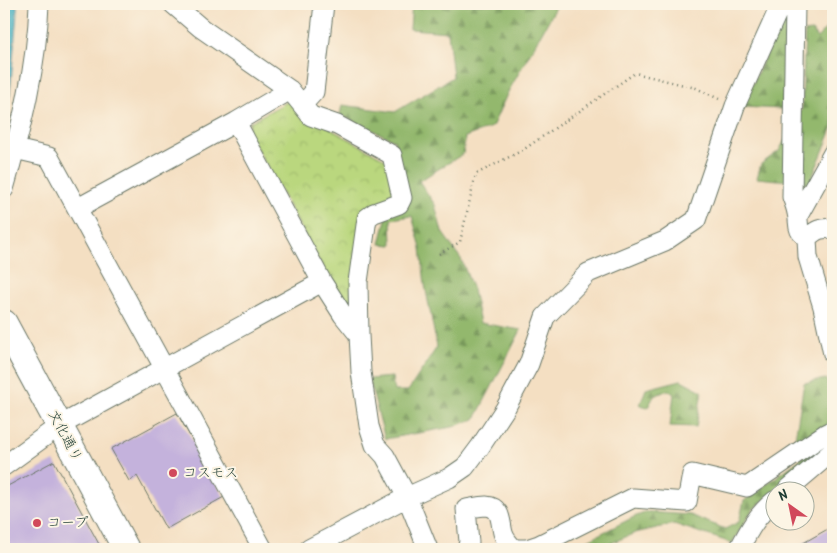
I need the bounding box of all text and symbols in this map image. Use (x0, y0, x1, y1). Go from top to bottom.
street label: 文化通り (42, 406, 88, 466)
place label: コスモス (183, 462, 238, 484)
marker: コスモス (167, 467, 179, 479)
north arrow (764, 480, 814, 530)
text: N (774, 484, 793, 508)
place label: コープ (47, 512, 88, 534)
marker: コープ (31, 517, 43, 529)

